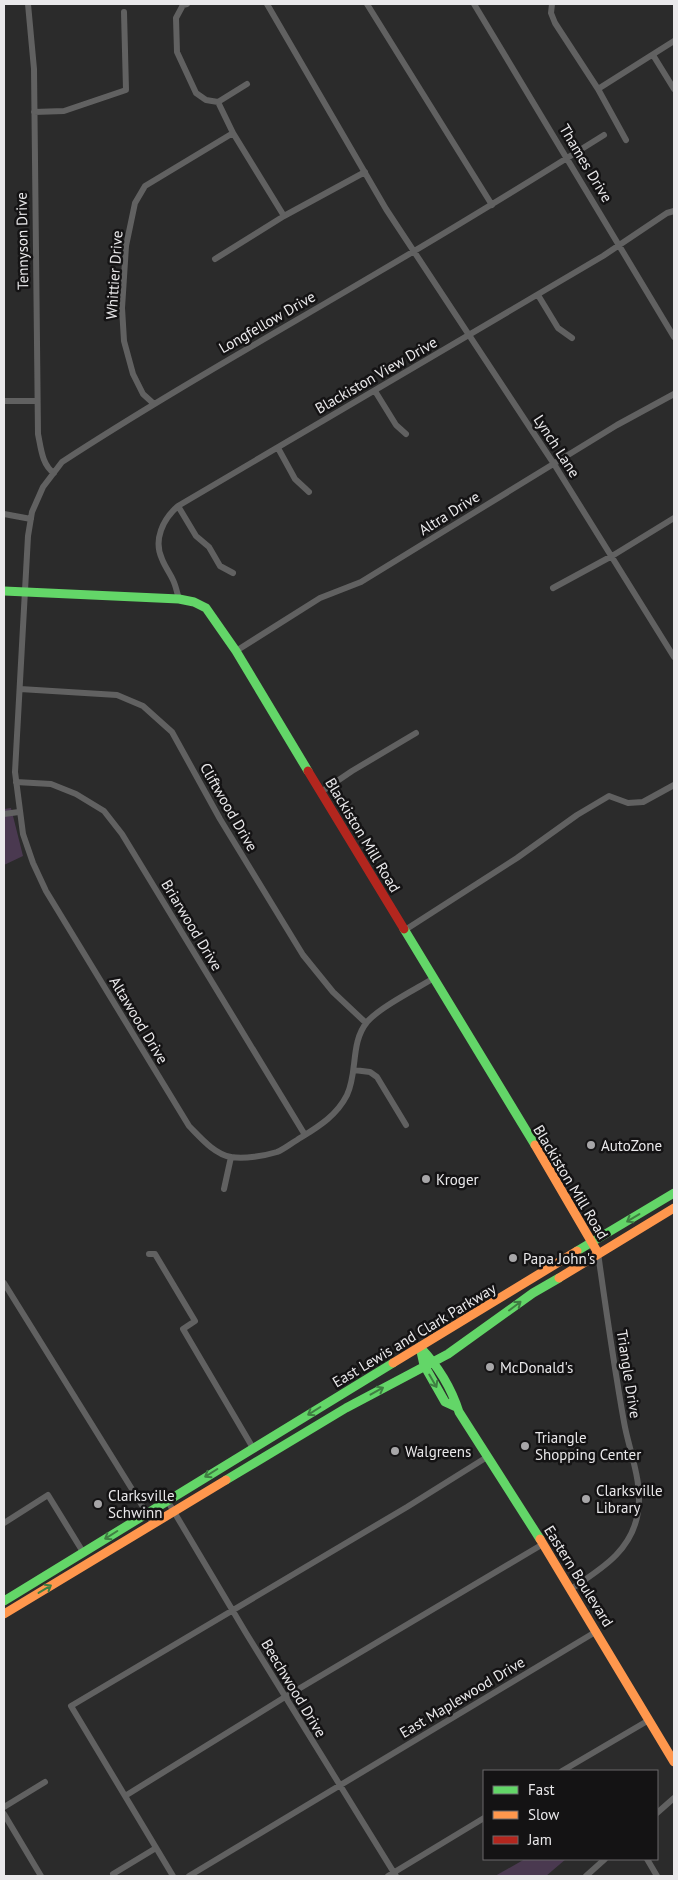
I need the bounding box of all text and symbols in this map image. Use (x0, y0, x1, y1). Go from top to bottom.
street label: Thames Drive (555, 121, 617, 205)
street label: Tennyson Drive (12, 192, 32, 290)
street label: Whittier Drive (101, 230, 127, 320)
street label: Longfellow Drive (215, 287, 319, 357)
street label: Blackiston View Drive (312, 332, 440, 418)
street label: Lynch Lane (530, 411, 584, 481)
street label: Altra Drive (415, 487, 483, 539)
street label: Cliftwood Drive (196, 759, 262, 855)
street label: Blackiston Mill Road (321, 774, 405, 896)
street label: Briarwood Drive (157, 876, 227, 974)
street label: Altawood Drive (106, 973, 172, 1067)
street label: Blackiston Mill Road (529, 1121, 613, 1243)
place label: AutoZone (601, 1136, 662, 1155)
marker: AutoZone (585, 1139, 597, 1151)
place label: Kroger (436, 1170, 479, 1189)
marker: Kroger (420, 1173, 432, 1185)
one-way arrow (626, 1214, 640, 1224)
place label: Papa John's (523, 1249, 595, 1268)
marker: Papa John's (507, 1252, 519, 1264)
street label: East Lewis and Clark Parkway (329, 1279, 499, 1391)
one-way arrow (508, 1301, 522, 1311)
street label: Triangle Drive (613, 1328, 645, 1420)
place label: McDonald's (500, 1358, 573, 1377)
marker: McDonald's (484, 1361, 496, 1373)
one-way arrow (428, 1373, 438, 1387)
one-way arrow (370, 1386, 385, 1396)
one-way arrow (307, 1406, 321, 1416)
place label: Triangle Shopping Center (535, 1428, 641, 1464)
marker: Triangle Shopping Center (519, 1440, 531, 1452)
place label: Walgreens (405, 1442, 471, 1461)
marker: Walgreens (389, 1445, 401, 1457)
one-way arrow (205, 1469, 219, 1479)
place label: Clarksville Library (596, 1481, 663, 1517)
place label: Clarksville Schwinn (108, 1486, 175, 1522)
marker: Clarksville Library (580, 1493, 592, 1505)
marker: Clarksville Schwinn (92, 1498, 104, 1510)
street label: Eastern Boulevard (540, 1522, 618, 1630)
one-way arrow (104, 1530, 118, 1540)
one-way arrow (38, 1583, 52, 1593)
street label: Beechwood Drive (257, 1635, 331, 1741)
street label: East Maplewood Drive (396, 1652, 528, 1742)
legend (483, 1770, 658, 1860)
text: Fast (528, 1780, 555, 1799)
text: Slow (528, 1805, 559, 1824)
text: Jam (527, 1830, 552, 1849)

